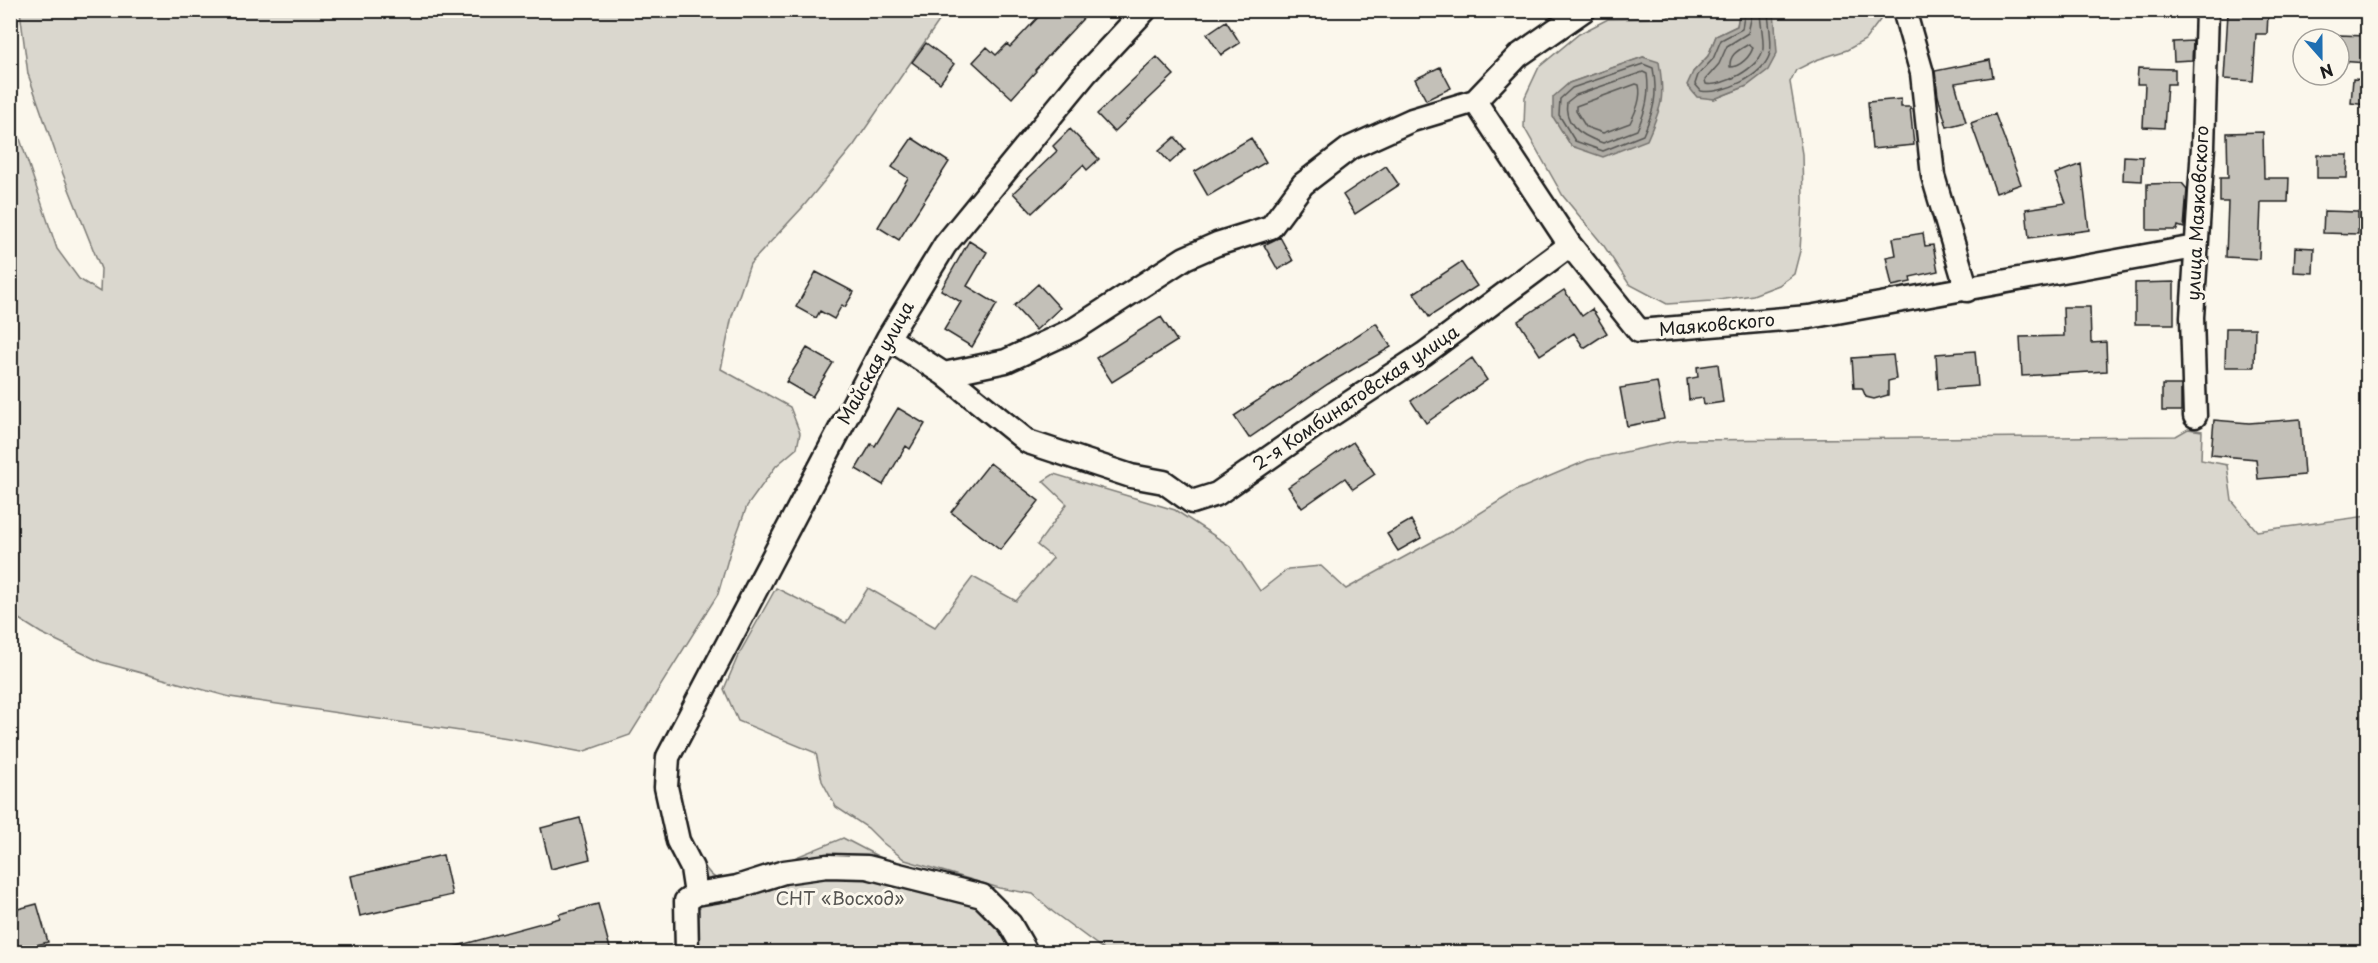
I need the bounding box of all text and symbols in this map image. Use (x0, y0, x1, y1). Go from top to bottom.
north arrow (2291, 27, 2351, 87)
text: N (2317, 58, 2337, 85)
street label: улица Маяковского (2178, 125, 2215, 301)
street label: Майская улица (830, 295, 920, 429)
street label: Маяковского (1658, 305, 1776, 342)
street label: 2-я Комбинатовская улица (1247, 317, 1464, 476)
park label: СНТ «Восход» (776, 884, 904, 911)

